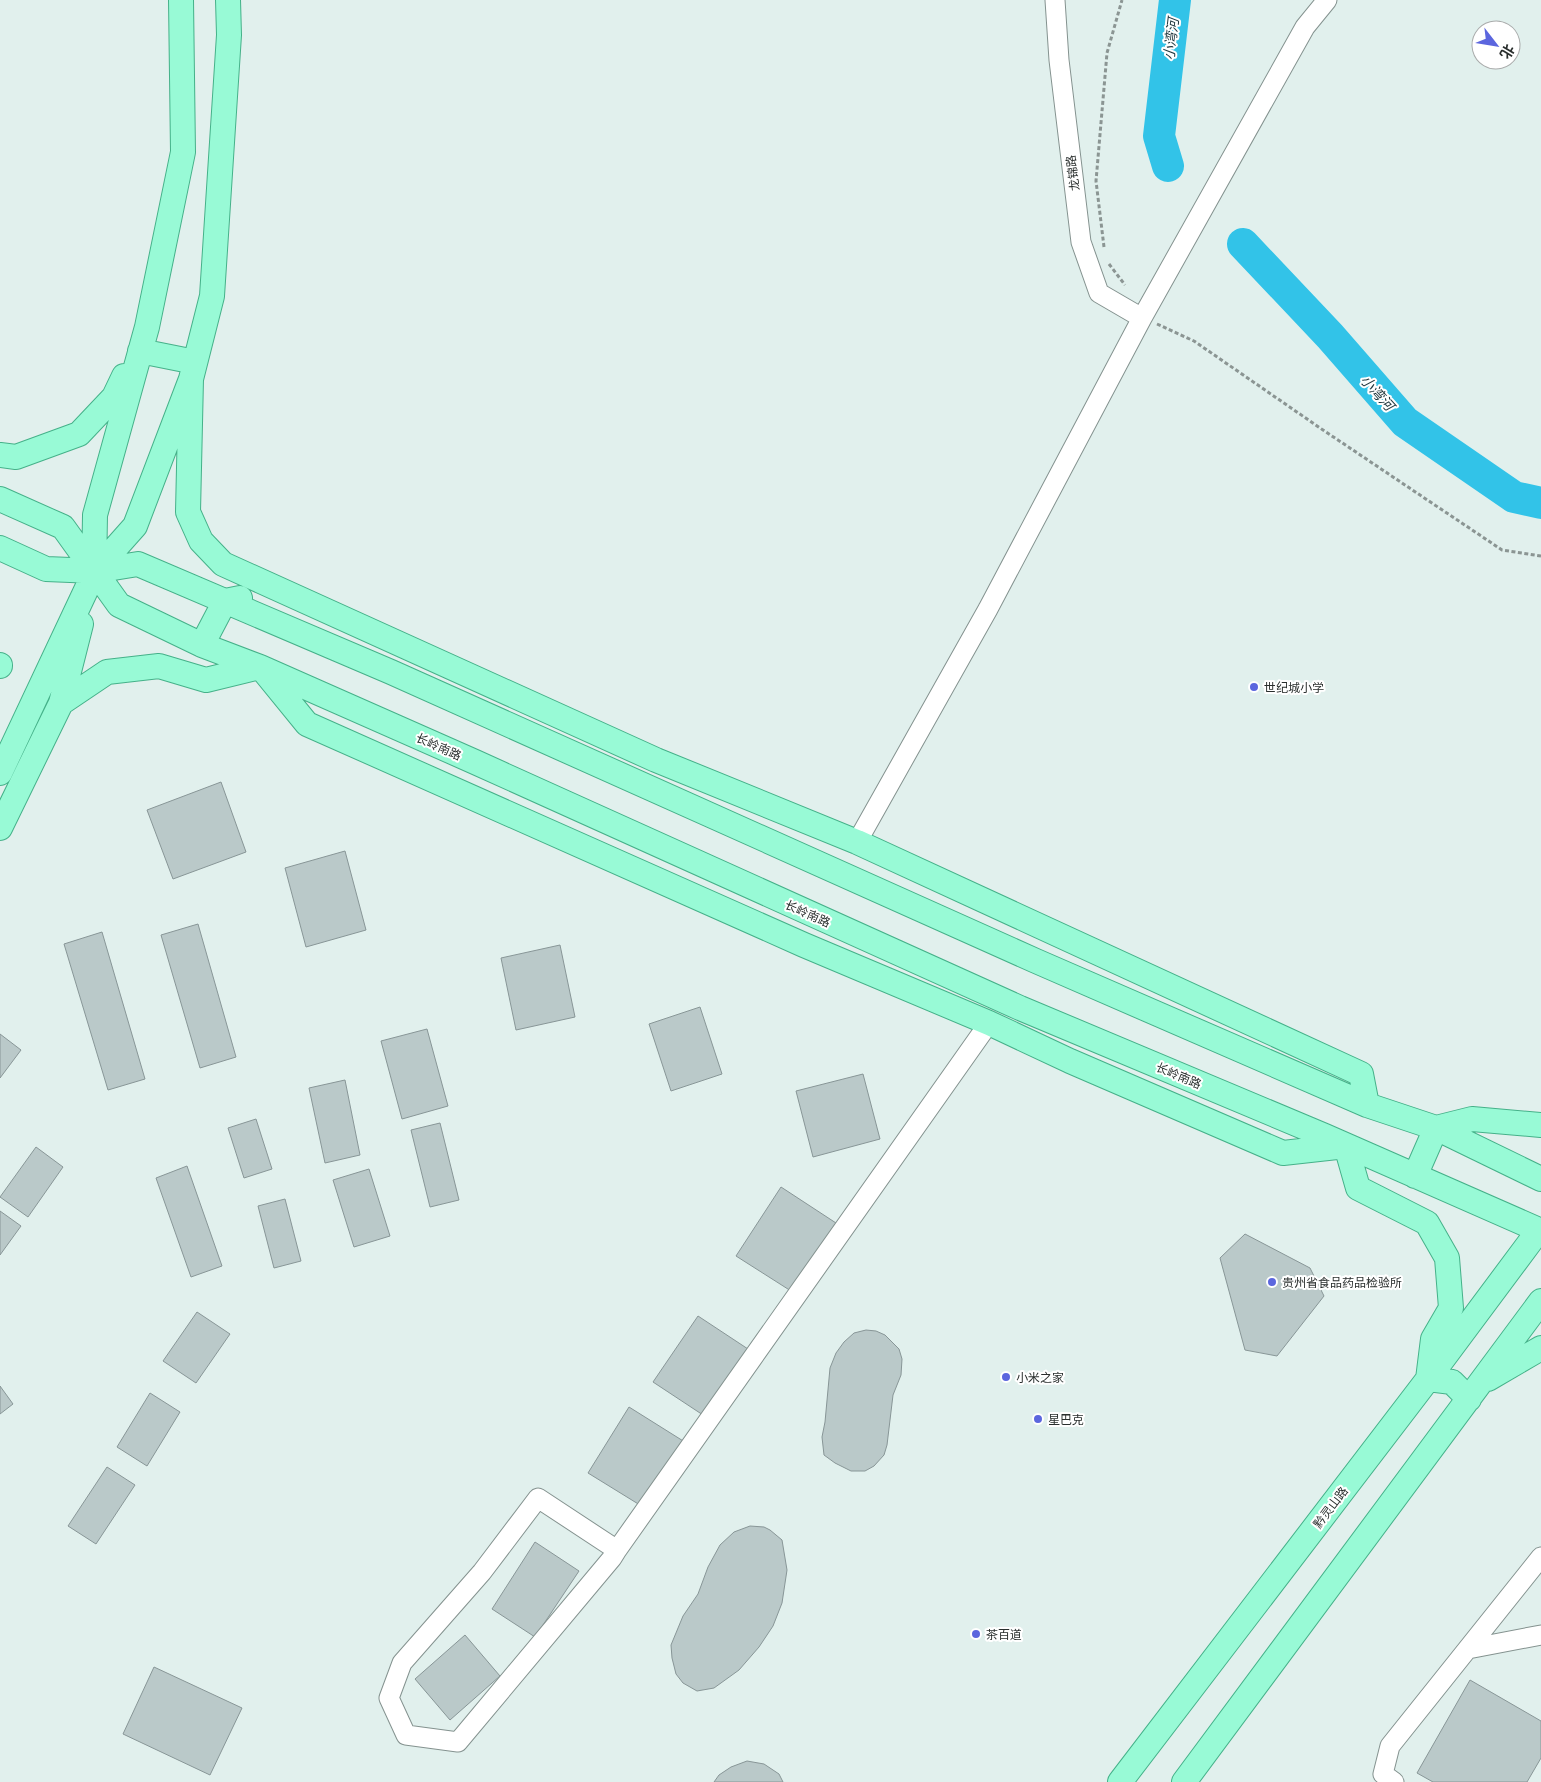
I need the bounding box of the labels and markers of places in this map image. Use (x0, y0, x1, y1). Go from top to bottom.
place label: 世纪城小学 (1264, 678, 1324, 696)
marker: 世纪城小学 (1248, 681, 1260, 693)
place label: 贵州省食品药品检验所 (1282, 1273, 1402, 1291)
marker: 贵州省食品药品检验所 (1266, 1276, 1278, 1288)
place label: 小米之家 (1016, 1368, 1064, 1386)
marker: 小米之家 (1000, 1371, 1012, 1383)
place label: 星巴克 (1048, 1410, 1084, 1428)
marker: 星巴克 (1032, 1413, 1044, 1425)
place label: 茶百道 (986, 1625, 1022, 1643)
marker: 茶百道 (970, 1628, 982, 1640)

